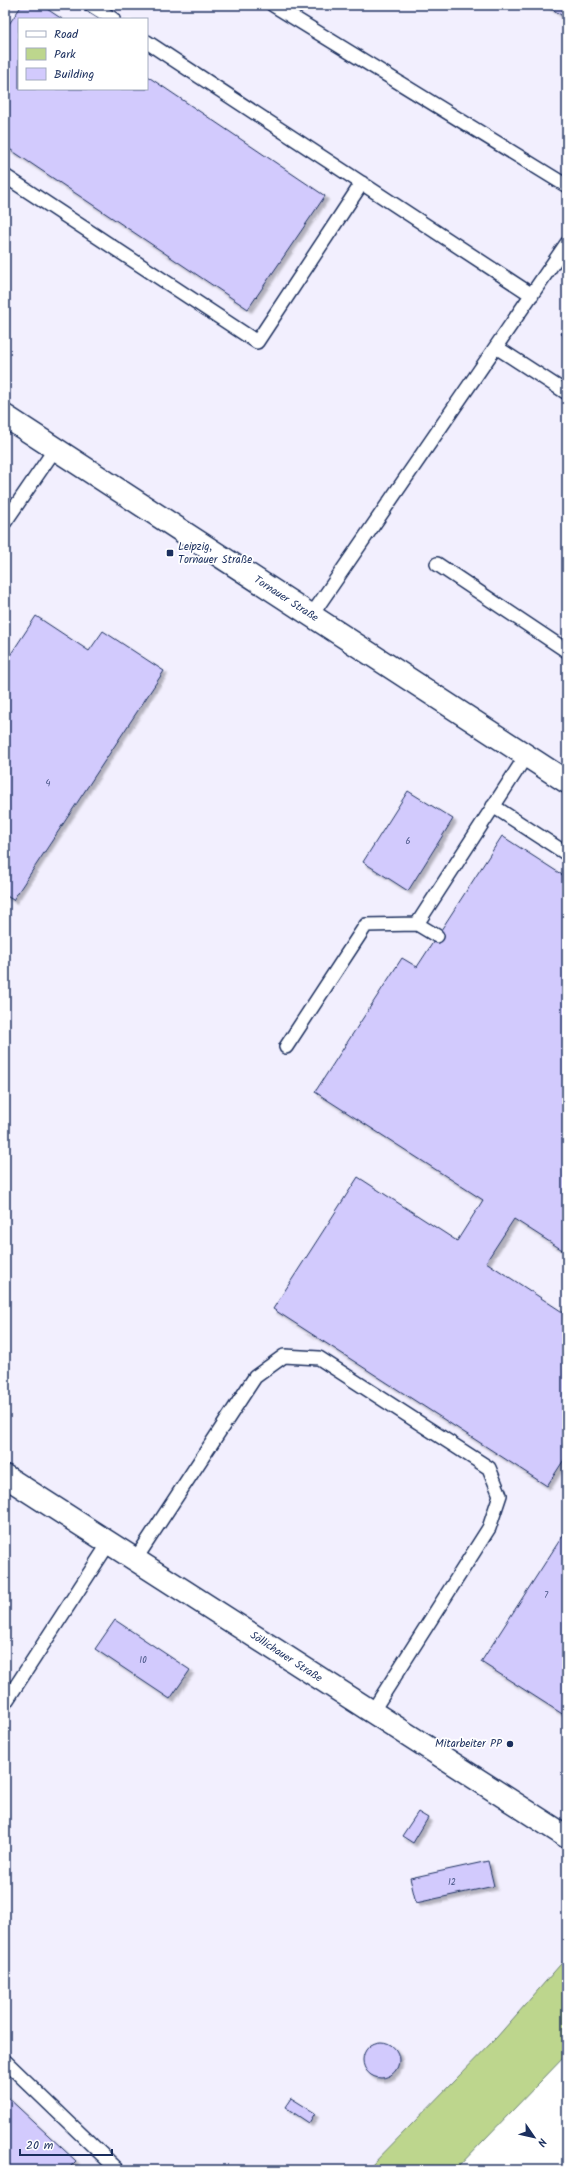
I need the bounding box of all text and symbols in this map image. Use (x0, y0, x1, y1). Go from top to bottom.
legend (18, 18, 148, 90)
text: Road (54, 25, 79, 44)
text: Park (54, 45, 76, 64)
text: Building (54, 65, 94, 84)
place label: Leipzig, Tornauer Straße (178, 538, 252, 569)
marker: Leipzig, Tornauer Straße (165, 548, 175, 558)
street label: Tornauer Straße (250, 571, 322, 627)
house number: 4 (46, 776, 51, 791)
house number: 6 (405, 834, 411, 849)
house number: 7 (544, 1588, 549, 1603)
street label: Söllichauer Straße (246, 1627, 326, 1687)
house number: 10 (139, 1653, 147, 1668)
place label: Mitarbeiter PP (435, 1735, 503, 1753)
marker: Mitarbeiter PP (505, 1739, 515, 1749)
house number: 12 (448, 1875, 456, 1890)
north arrow (514, 2117, 554, 2157)
scale bar (20, 2131, 112, 2157)
text: N (532, 2134, 551, 2150)
text: 20 m (26, 2136, 54, 2155)

